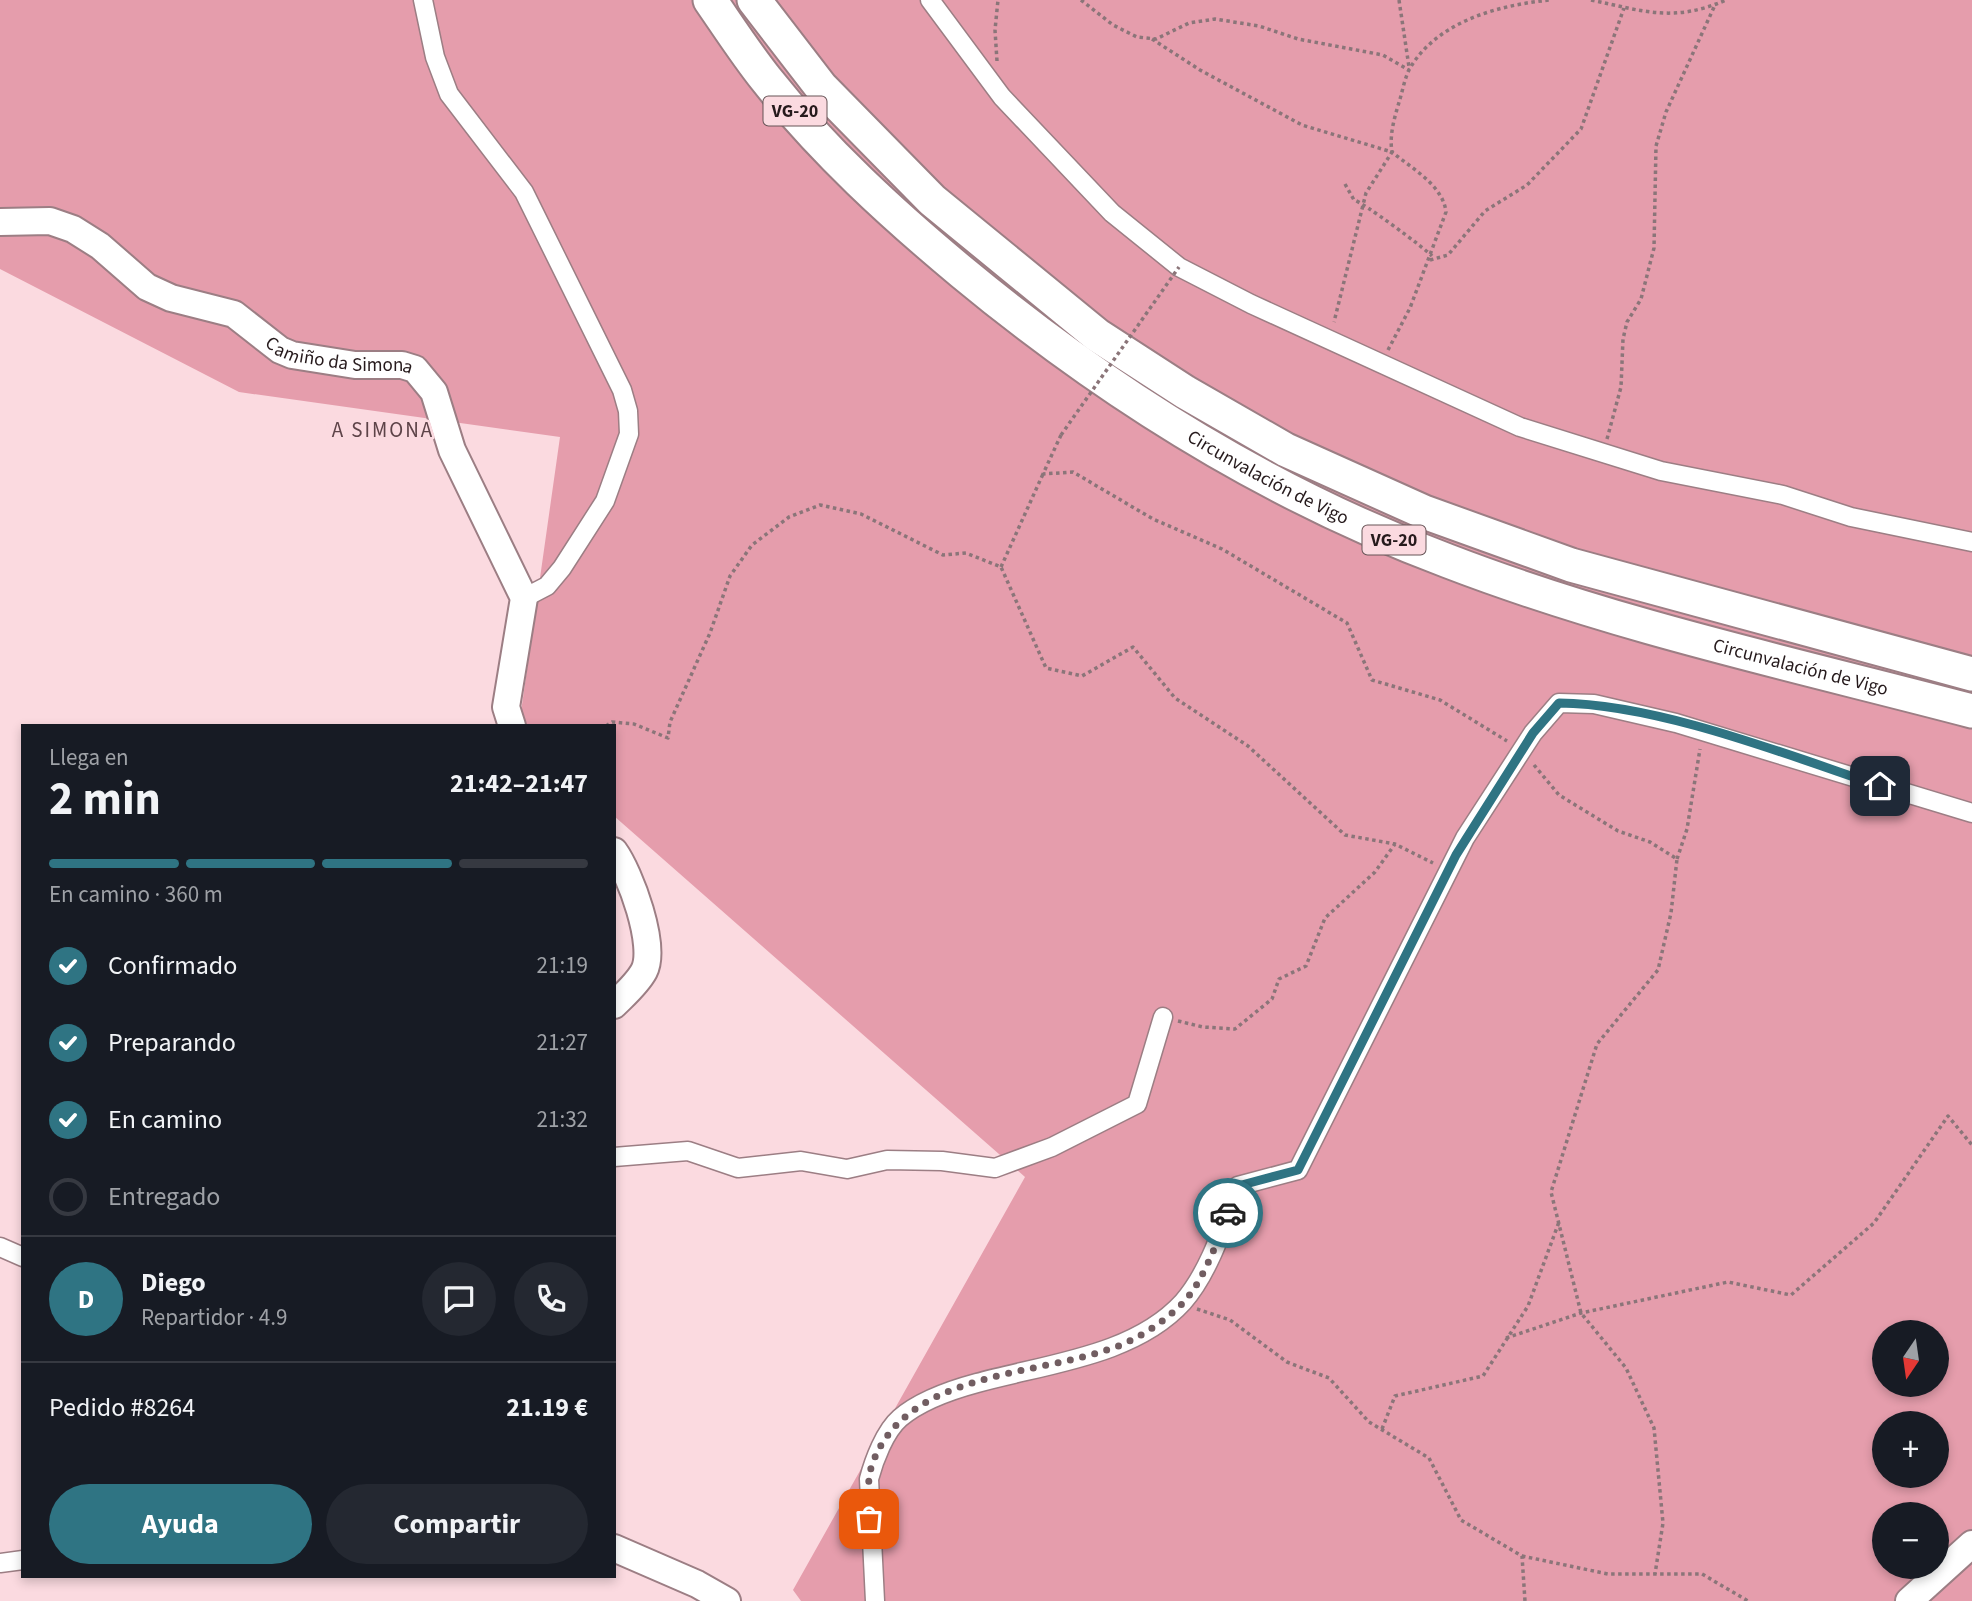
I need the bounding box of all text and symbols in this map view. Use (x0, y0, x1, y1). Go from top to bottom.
road number: VG-20 (764, 96, 826, 126)
street label: Camiño da Simona (259, 330, 416, 381)
district label: A SIMONA (332, 415, 434, 445)
street label: Circunvalación de Vigo (1182, 423, 1353, 531)
road number: VG-20 (1362, 526, 1426, 554)
street label: Circunvalación de Vigo (1710, 632, 1891, 702)
text: Llega en (49, 741, 129, 774)
pin (1850, 756, 1910, 816)
text: 21:42–21:47 (450, 765, 588, 802)
text: 2 min (49, 767, 161, 832)
icon: home (1861, 767, 1899, 805)
text: En camino · 360 m (49, 878, 223, 911)
icon: check (49, 947, 87, 985)
text: Confirmado (108, 947, 237, 984)
text: 21:19 (537, 949, 588, 982)
icon: check (49, 1024, 87, 1062)
text: Preparando (108, 1024, 236, 1061)
text: 21:27 (537, 1026, 588, 1059)
icon: check (49, 1101, 87, 1139)
text: En camino (108, 1101, 222, 1138)
text: 21:32 (537, 1103, 588, 1136)
text: Entregado (108, 1178, 220, 1215)
courier (1193, 1178, 1263, 1248)
icon: car (1209, 1194, 1247, 1232)
button: chat (422, 1262, 496, 1336)
button: phone (514, 1262, 588, 1336)
text: Diego (141, 1264, 206, 1301)
text: D (78, 1281, 94, 1318)
text: Repartidor · 4.9 (141, 1301, 287, 1334)
north arrow (1872, 1320, 1950, 1396)
map controls (1872, 1320, 1949, 1579)
text: Pedido #8264 (49, 1389, 195, 1426)
text: 21.19 € (506, 1389, 588, 1426)
button: + (1872, 1411, 1949, 1488)
button: Ayuda (49, 1484, 312, 1564)
button: Compartir (326, 1484, 588, 1564)
pin (839, 1489, 899, 1549)
icon: bag (850, 1500, 888, 1538)
button: − (1872, 1502, 1949, 1579)

